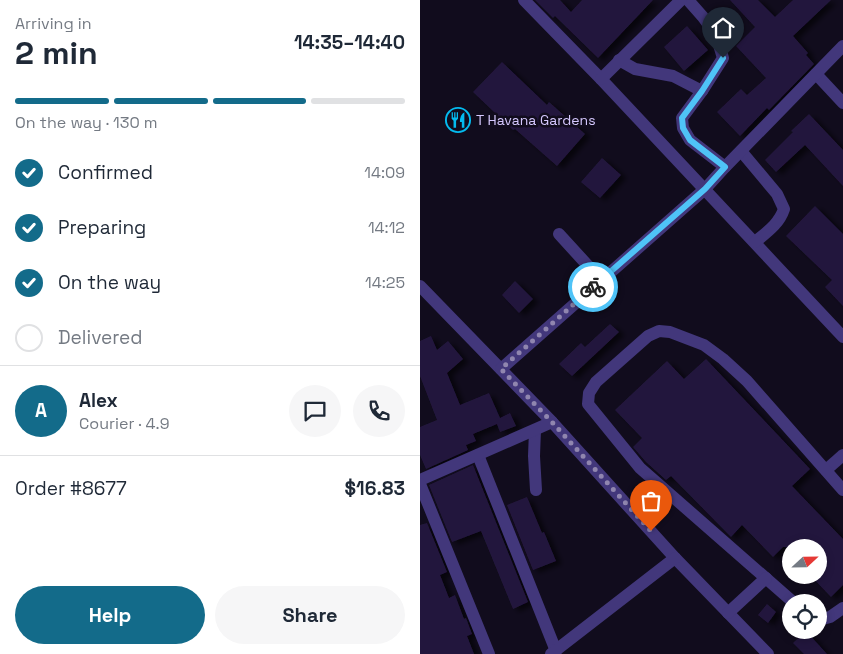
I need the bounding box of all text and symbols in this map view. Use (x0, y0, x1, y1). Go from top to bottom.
pin (702, 7, 744, 58)
text: Arriving in (15, 13, 92, 34)
icon: home (709, 14, 737, 42)
text: 14:35–14:40 (294, 30, 405, 55)
text: 2 min (15, 33, 98, 73)
restaurant icon: T Havana Gardens (445, 107, 471, 133)
place label: T Havana Gardens (476, 111, 596, 129)
text: On the way · 130 m (15, 112, 158, 133)
icon: check (15, 159, 43, 187)
text: Confirmed (58, 160, 153, 185)
text: 14:09 (364, 162, 405, 183)
icon: check (15, 214, 43, 242)
text: Preparing (58, 215, 146, 240)
text: 14:12 (368, 217, 405, 238)
courier (568, 262, 618, 312)
icon: check (15, 269, 43, 297)
text: On the way (58, 270, 161, 295)
text: 14:25 (365, 272, 405, 293)
icon: bike (579, 273, 607, 301)
text: Delivered (58, 325, 143, 350)
button: chat (289, 385, 341, 437)
button: phone (353, 385, 405, 437)
text: Alex (79, 388, 118, 413)
text: A (35, 398, 47, 423)
text: Courier · 4.9 (79, 413, 169, 434)
text: Order #8677 (15, 476, 127, 501)
text: $16.83 (345, 476, 405, 501)
pin (630, 480, 672, 531)
icon: bag (637, 487, 665, 515)
north arrow (782, 539, 828, 584)
map controls (782, 539, 827, 639)
button: Help (15, 586, 205, 644)
button: Share (215, 586, 405, 644)
button: locate (782, 594, 827, 639)

